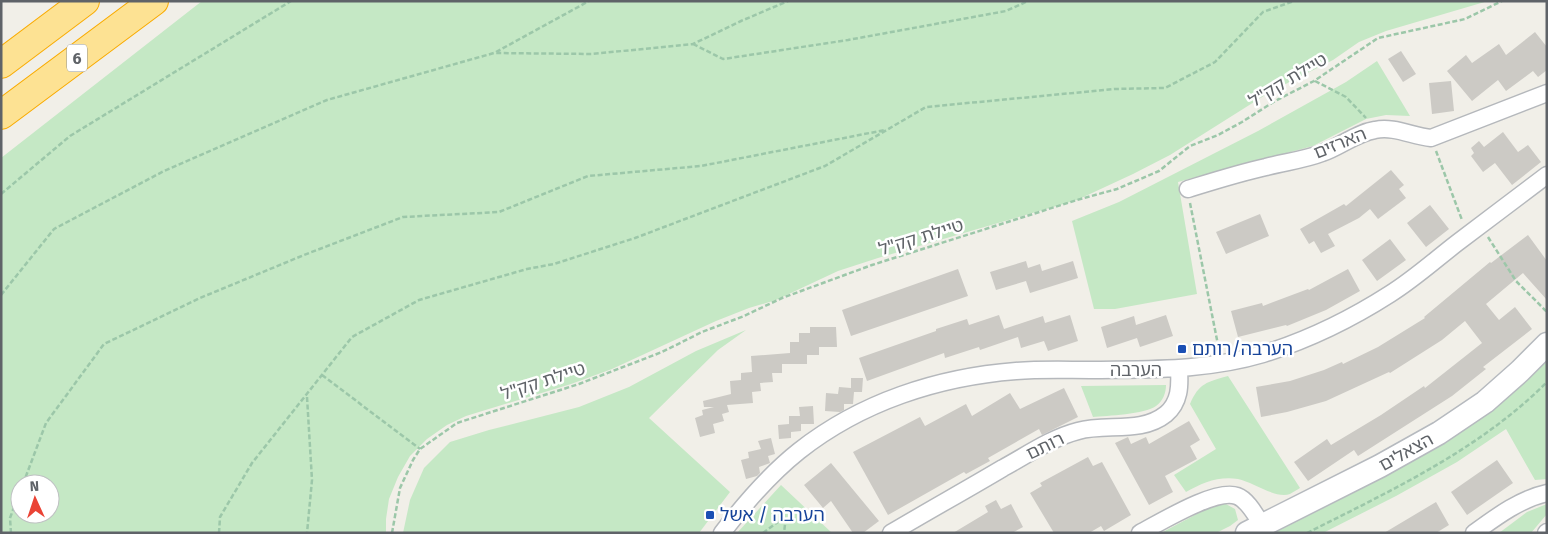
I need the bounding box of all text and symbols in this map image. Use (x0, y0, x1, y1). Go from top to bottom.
road number: 6 (67, 44, 87, 72)
street label: טיילת קק"ל (1245, 48, 1331, 112)
street label: הארזים (1310, 122, 1370, 164)
street label: טיילת קק"ל (876, 214, 966, 260)
place label: הערבה/רותם (1192, 338, 1293, 360)
marker: הערבה/רותם (1176, 343, 1188, 355)
street label: טיילת קק"ל (498, 357, 588, 405)
street label: הערבה (1110, 359, 1162, 381)
street label: רותם (1022, 427, 1068, 465)
street label: הצאלים (1375, 428, 1437, 476)
north arrow (10, 474, 60, 524)
text: N (29, 478, 39, 495)
place label: הערבה / אשל (720, 504, 825, 526)
marker: הערבה / אשל (704, 509, 716, 521)

